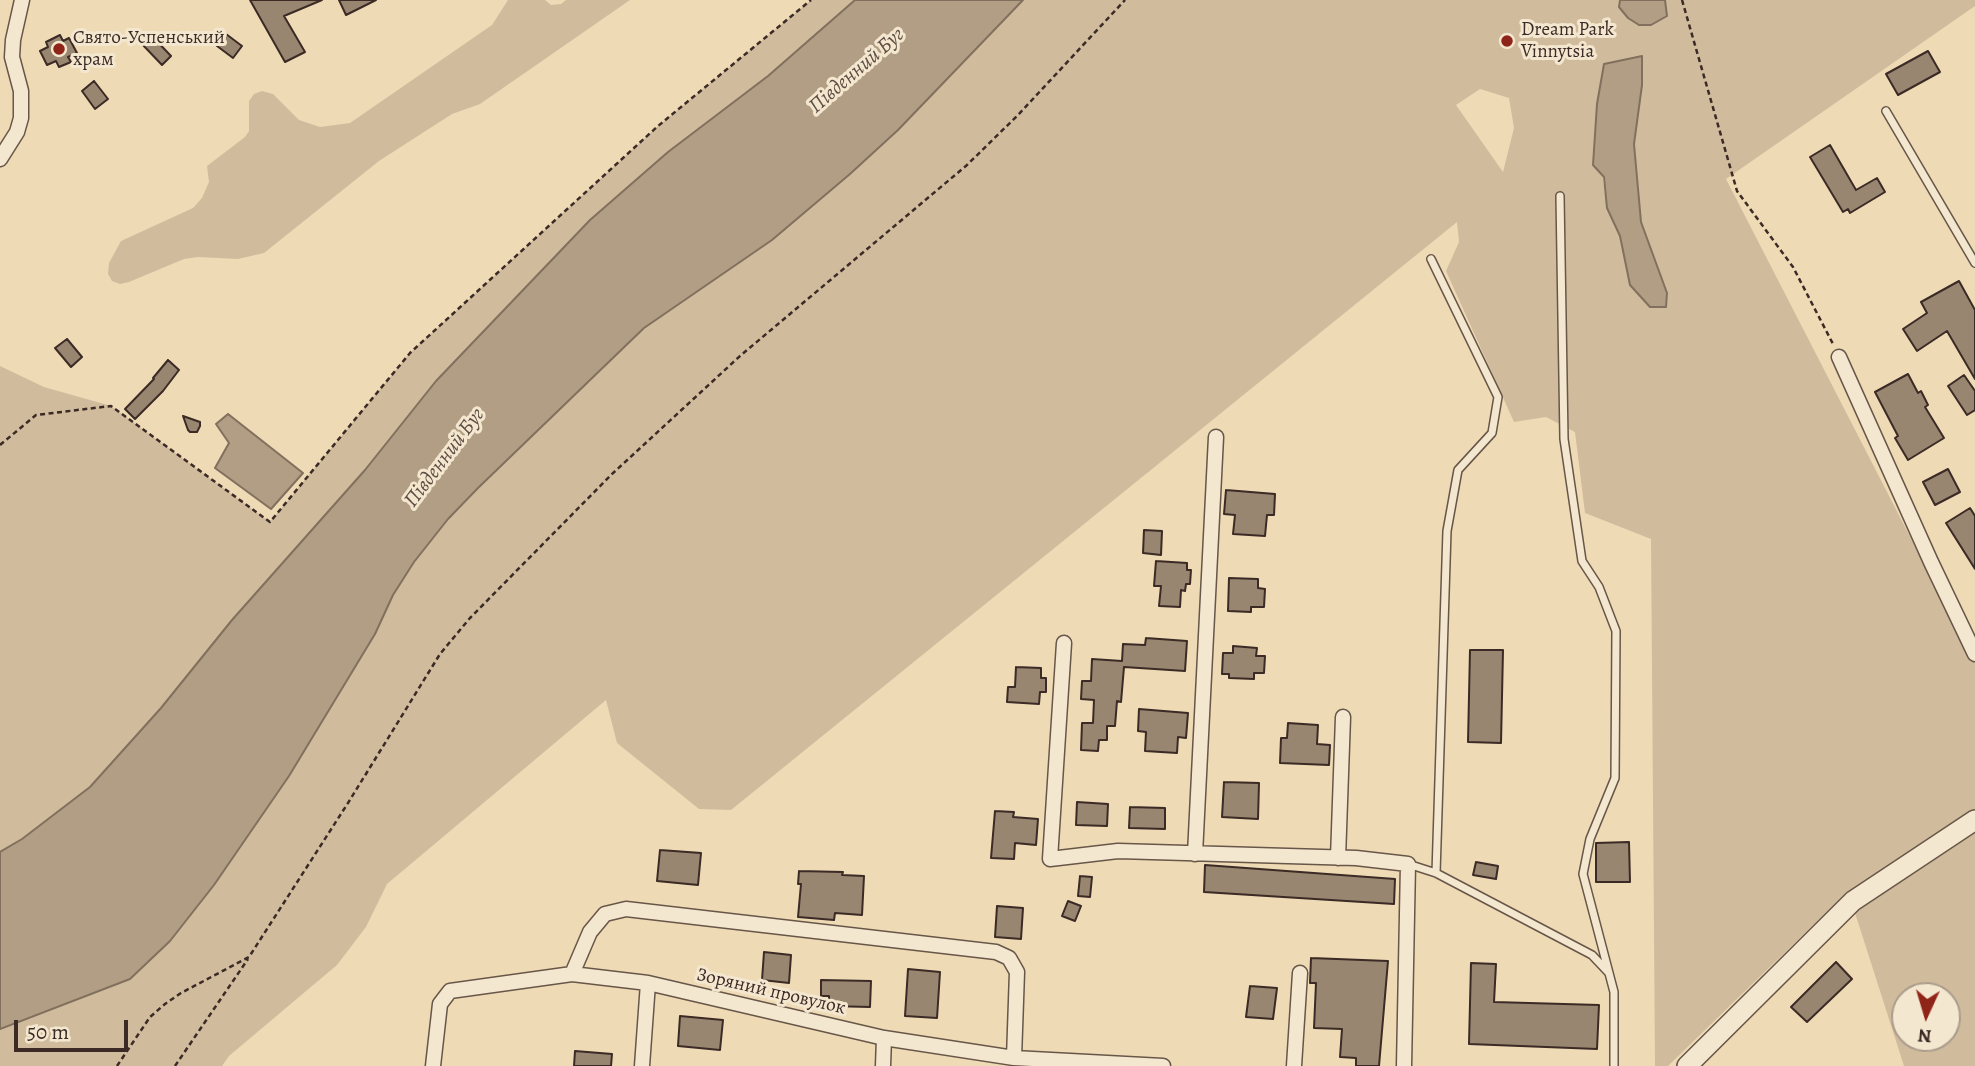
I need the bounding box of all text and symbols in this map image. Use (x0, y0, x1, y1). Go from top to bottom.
place label: Dream Park Vinnytsia (1521, 19, 1614, 63)
water label: Південний Буг (804, 23, 910, 119)
place label: Свято-Успенський храм (73, 27, 225, 71)
marker: Dream Park Vinnytsia (1499, 33, 1515, 49)
marker: Свято-Успенський храм (51, 41, 67, 57)
water label: Південний Буг (399, 403, 491, 513)
street label: Зоряний провулок (694, 964, 848, 1020)
north arrow (1891, 982, 1961, 1052)
scale bar (18, 1006, 131, 1050)
text: 50 m (27, 1018, 69, 1046)
text: N (1917, 1023, 1932, 1049)

